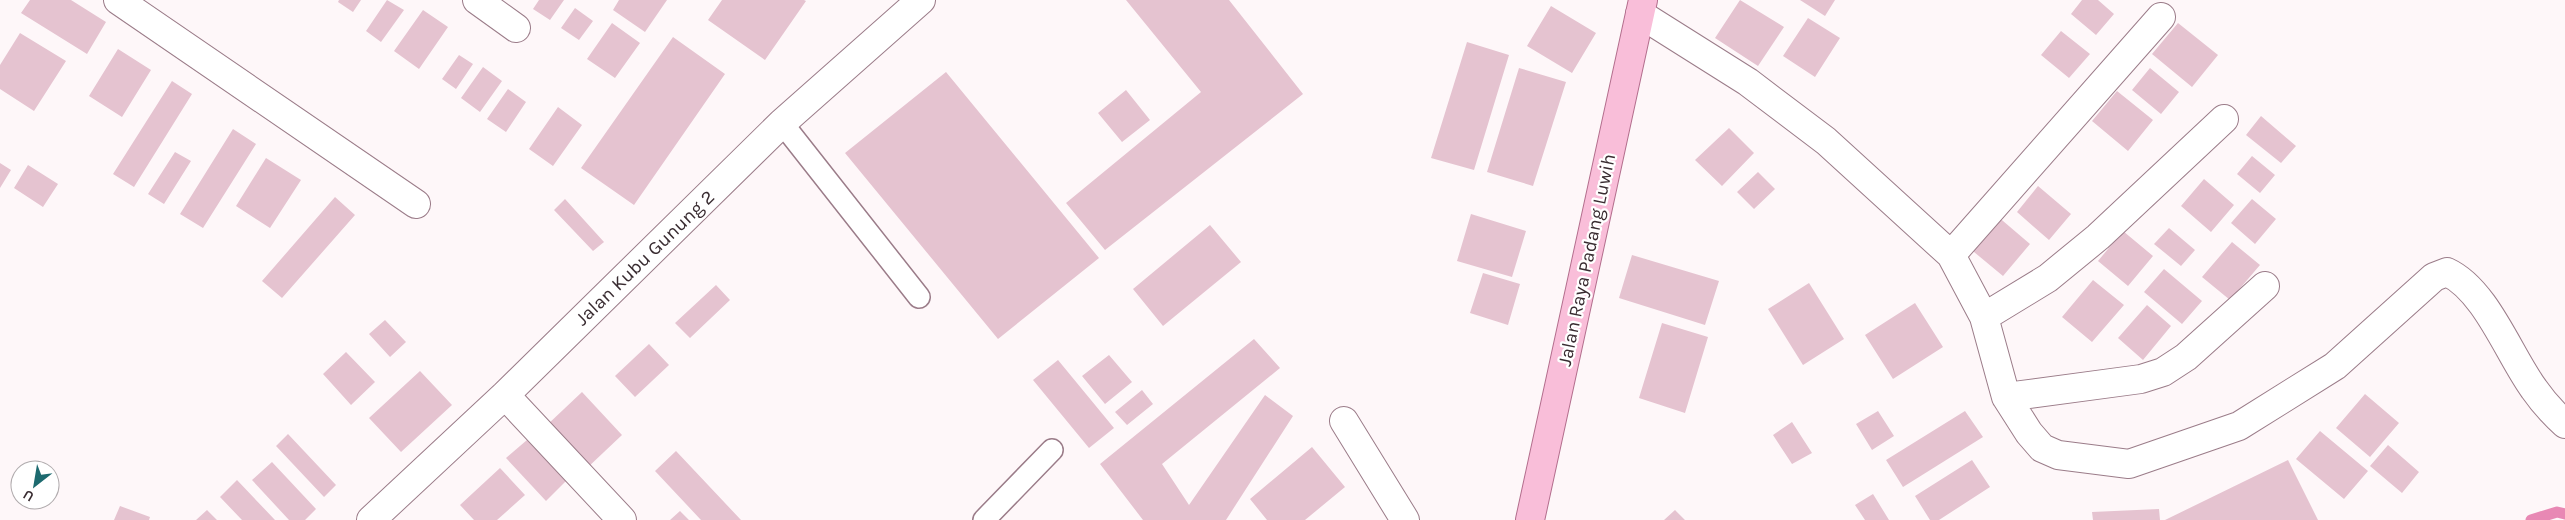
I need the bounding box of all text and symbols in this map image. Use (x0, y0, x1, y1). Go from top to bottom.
street label: Jalan Raya Padang Luwih (1554, 152, 1620, 368)
street label: Jalan Kubu Gunung 2 (571, 186, 719, 330)
north arrow (10, 460, 60, 510)
text: U (20, 486, 37, 505)

